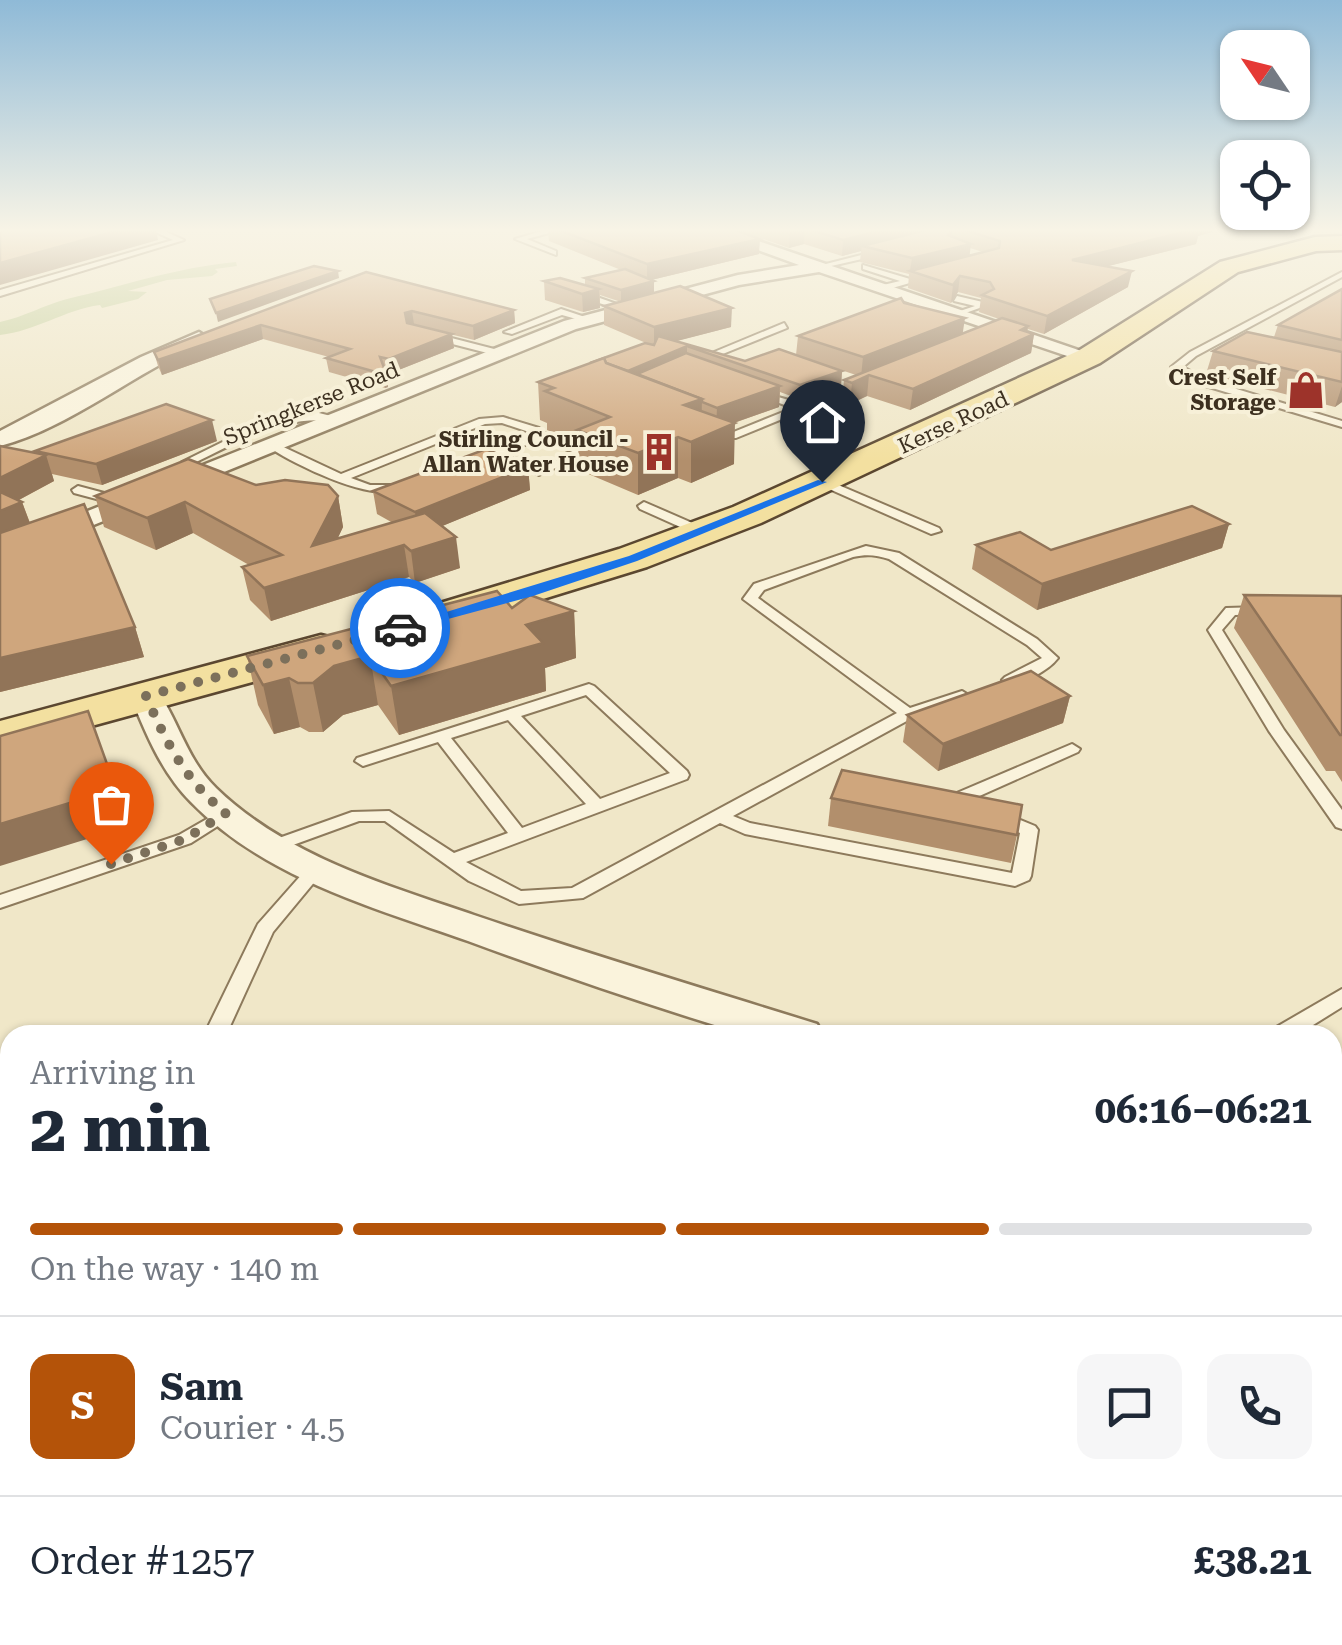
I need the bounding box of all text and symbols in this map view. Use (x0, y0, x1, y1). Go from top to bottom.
north arrow (1220, 30, 1310, 120)
map controls (1220, 30, 1310, 230)
button: locate (1220, 140, 1310, 230)
street label: Springkerse Road (220, 357, 403, 450)
place label: Crest Self Storage (1168, 365, 1277, 415)
shop icon: Crest Self Storage (1285, 369, 1327, 411)
pin (780, 380, 865, 483)
street label: Kerse Road (894, 386, 1012, 459)
icon: home (795, 395, 850, 450)
place label: Stirling Council - Allan Water House (423, 427, 629, 477)
building icon: Stirling Council - Allan Water House (638, 431, 680, 473)
courier (350, 578, 450, 678)
icon: car (373, 601, 428, 656)
pin (69, 762, 154, 865)
icon: bag (84, 777, 139, 832)
text: Arriving in (30, 1054, 195, 1092)
text: 06:16–06:21 (1095, 1088, 1312, 1132)
text: 2 min (30, 1091, 211, 1167)
text: On the way · 140 m (30, 1250, 319, 1288)
button: chat (1077, 1354, 1182, 1459)
button: phone (1207, 1354, 1312, 1459)
text: Sam (160, 1365, 243, 1409)
text: S (71, 1384, 94, 1428)
text: Courier · 4.5 (160, 1409, 345, 1447)
text: Order #1257 (30, 1539, 255, 1583)
text: £38.21 (1194, 1539, 1312, 1583)

